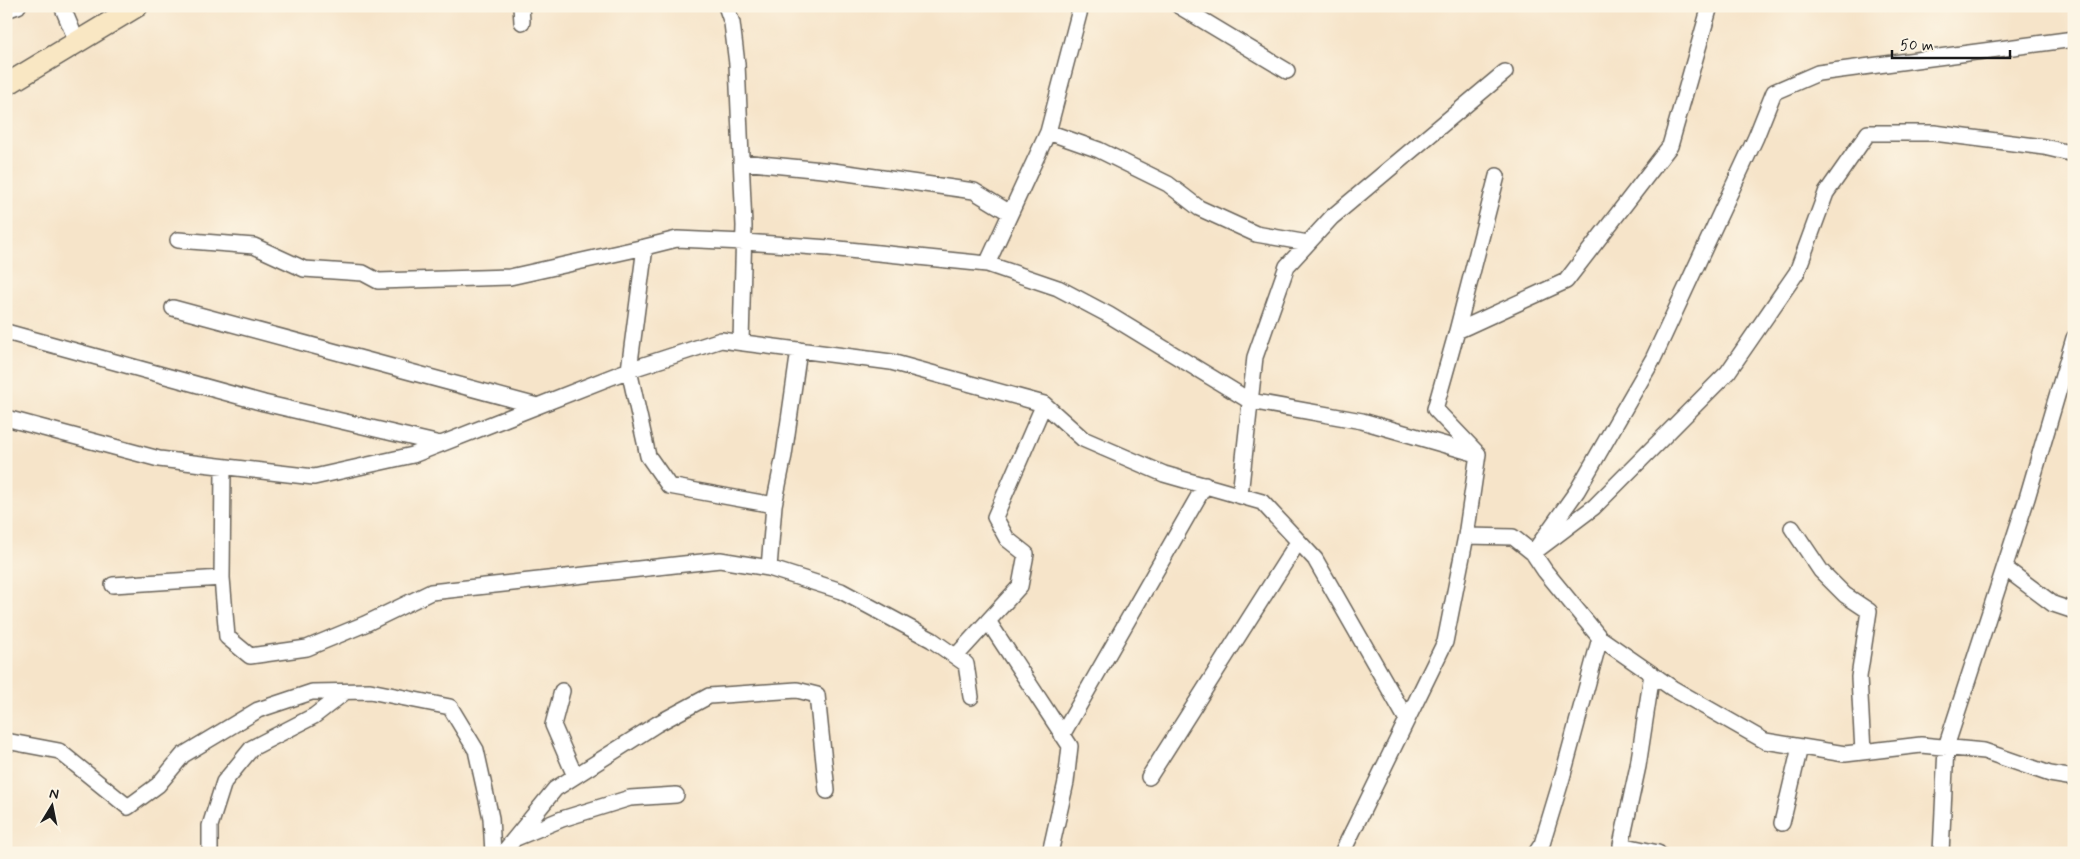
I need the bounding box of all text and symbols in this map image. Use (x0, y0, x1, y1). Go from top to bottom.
scale bar (1892, 28, 2010, 60)
text: 50 m (1900, 36, 1934, 56)
north arrow (28, 782, 78, 832)
text: N (48, 785, 60, 804)

